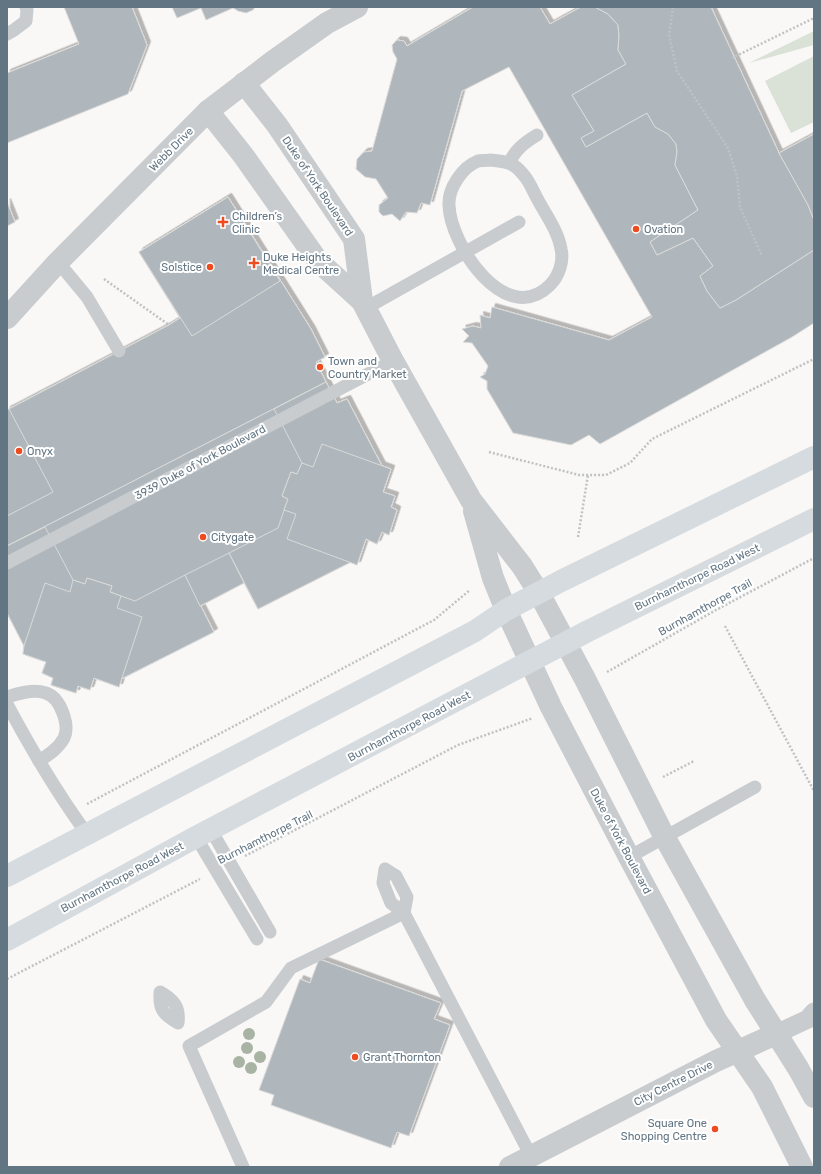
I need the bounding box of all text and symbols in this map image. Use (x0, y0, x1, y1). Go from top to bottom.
street label: Webb Drive (147, 125, 196, 174)
street label: Duke of York Boulevard (279, 134, 356, 239)
place label: Children’s Clinic (232, 210, 283, 236)
marker: Children’s Clinic (217, 216, 229, 228)
place label: Ovation (644, 223, 683, 236)
marker: Ovation (631, 224, 641, 234)
place label: Duke Heights Medical Centre (263, 251, 339, 277)
marker: Duke Heights Medical Centre (248, 257, 260, 269)
place label: Solstice (161, 261, 202, 274)
marker: Solstice (205, 262, 215, 272)
place label: Town and Country Market (328, 355, 407, 381)
marker: Town and Country Market (315, 362, 325, 372)
street label: 3939 Duke of York Boulevard (133, 422, 268, 503)
place label: Onyx (27, 445, 53, 458)
marker: Onyx (14, 446, 24, 456)
place label: Citygate (211, 531, 254, 544)
marker: Citygate (198, 532, 208, 542)
street label: Burnhamthorpe Road West (633, 541, 762, 613)
street label: Burnhamthorpe Trail (656, 576, 754, 639)
street label: Burnhamthorpe Road West (346, 688, 474, 764)
street label: Duke of York Boulevard (587, 786, 654, 896)
street label: Burnhamthorpe Trail (216, 808, 315, 867)
street label: Burnhamthorpe Road West (59, 839, 187, 915)
place label: Grant Thornton (363, 1051, 441, 1064)
marker: Grant Thornton (350, 1052, 360, 1062)
street label: City Centre Drive (632, 1058, 715, 1109)
place label: Square One Shopping Centre (621, 1117, 707, 1143)
marker: Square One Shopping Centre (710, 1124, 720, 1134)

